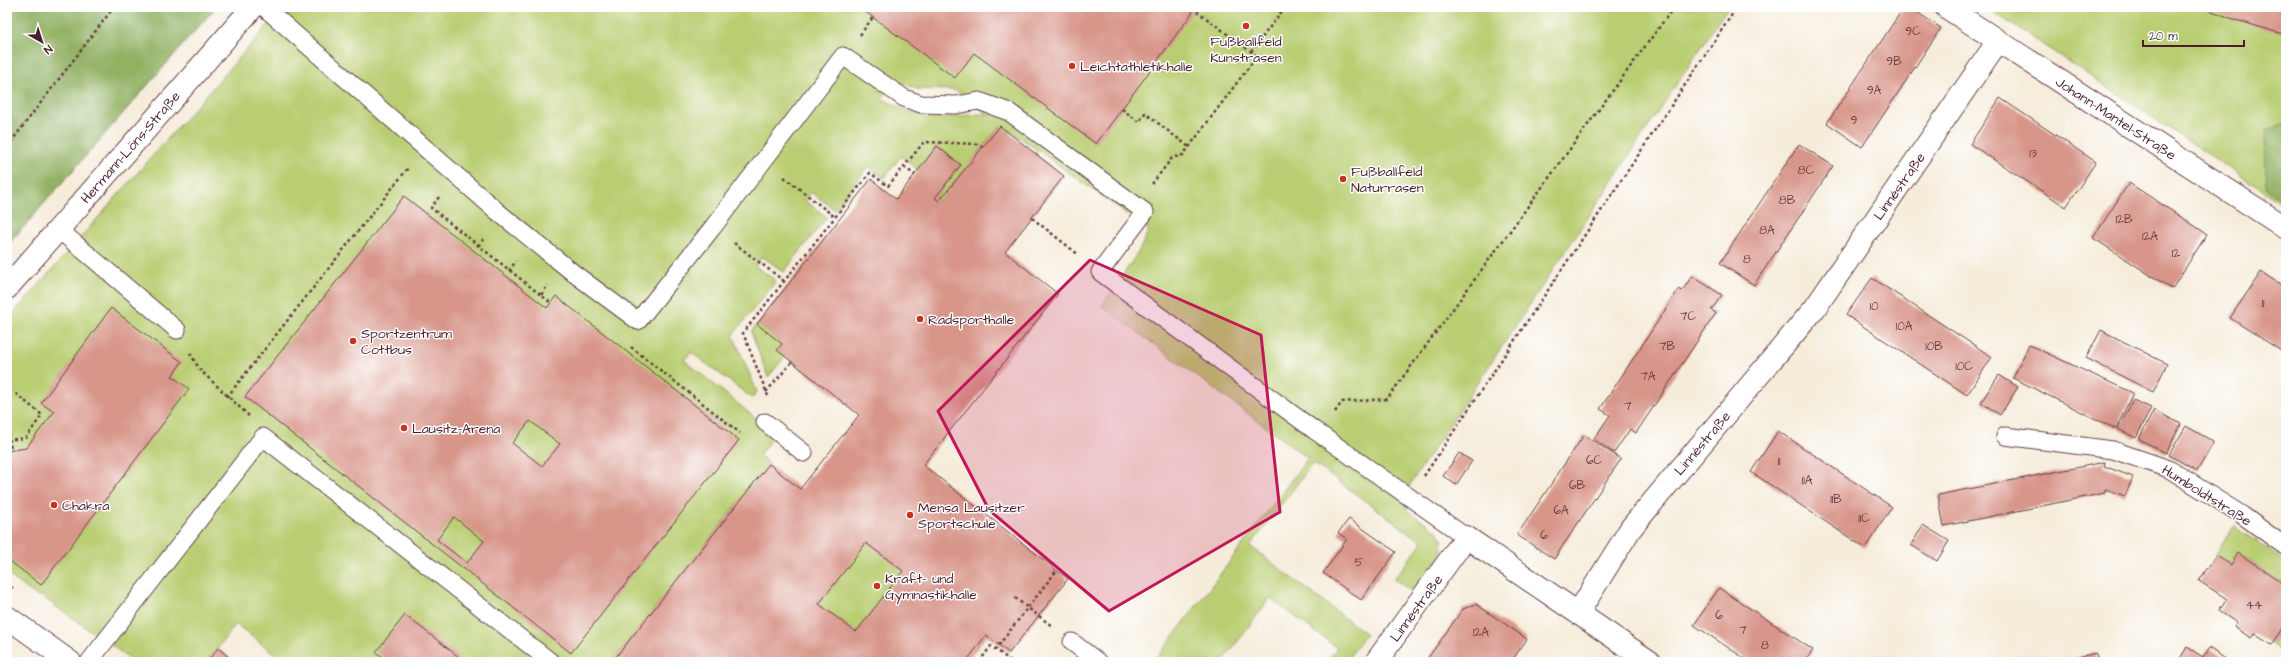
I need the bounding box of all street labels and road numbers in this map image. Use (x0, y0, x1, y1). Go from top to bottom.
street label: Johann-Mantel-Straße (2051, 72, 2180, 166)
street label: Hermann-Löns-Straße (76, 87, 186, 208)
street label: Linnéstraße (1869, 148, 1931, 224)
street label: Linnéstraße (1670, 407, 1736, 480)
street label: Humboldtstraße (2158, 460, 2256, 532)
street label: Linnéstraße (1386, 571, 1448, 646)

